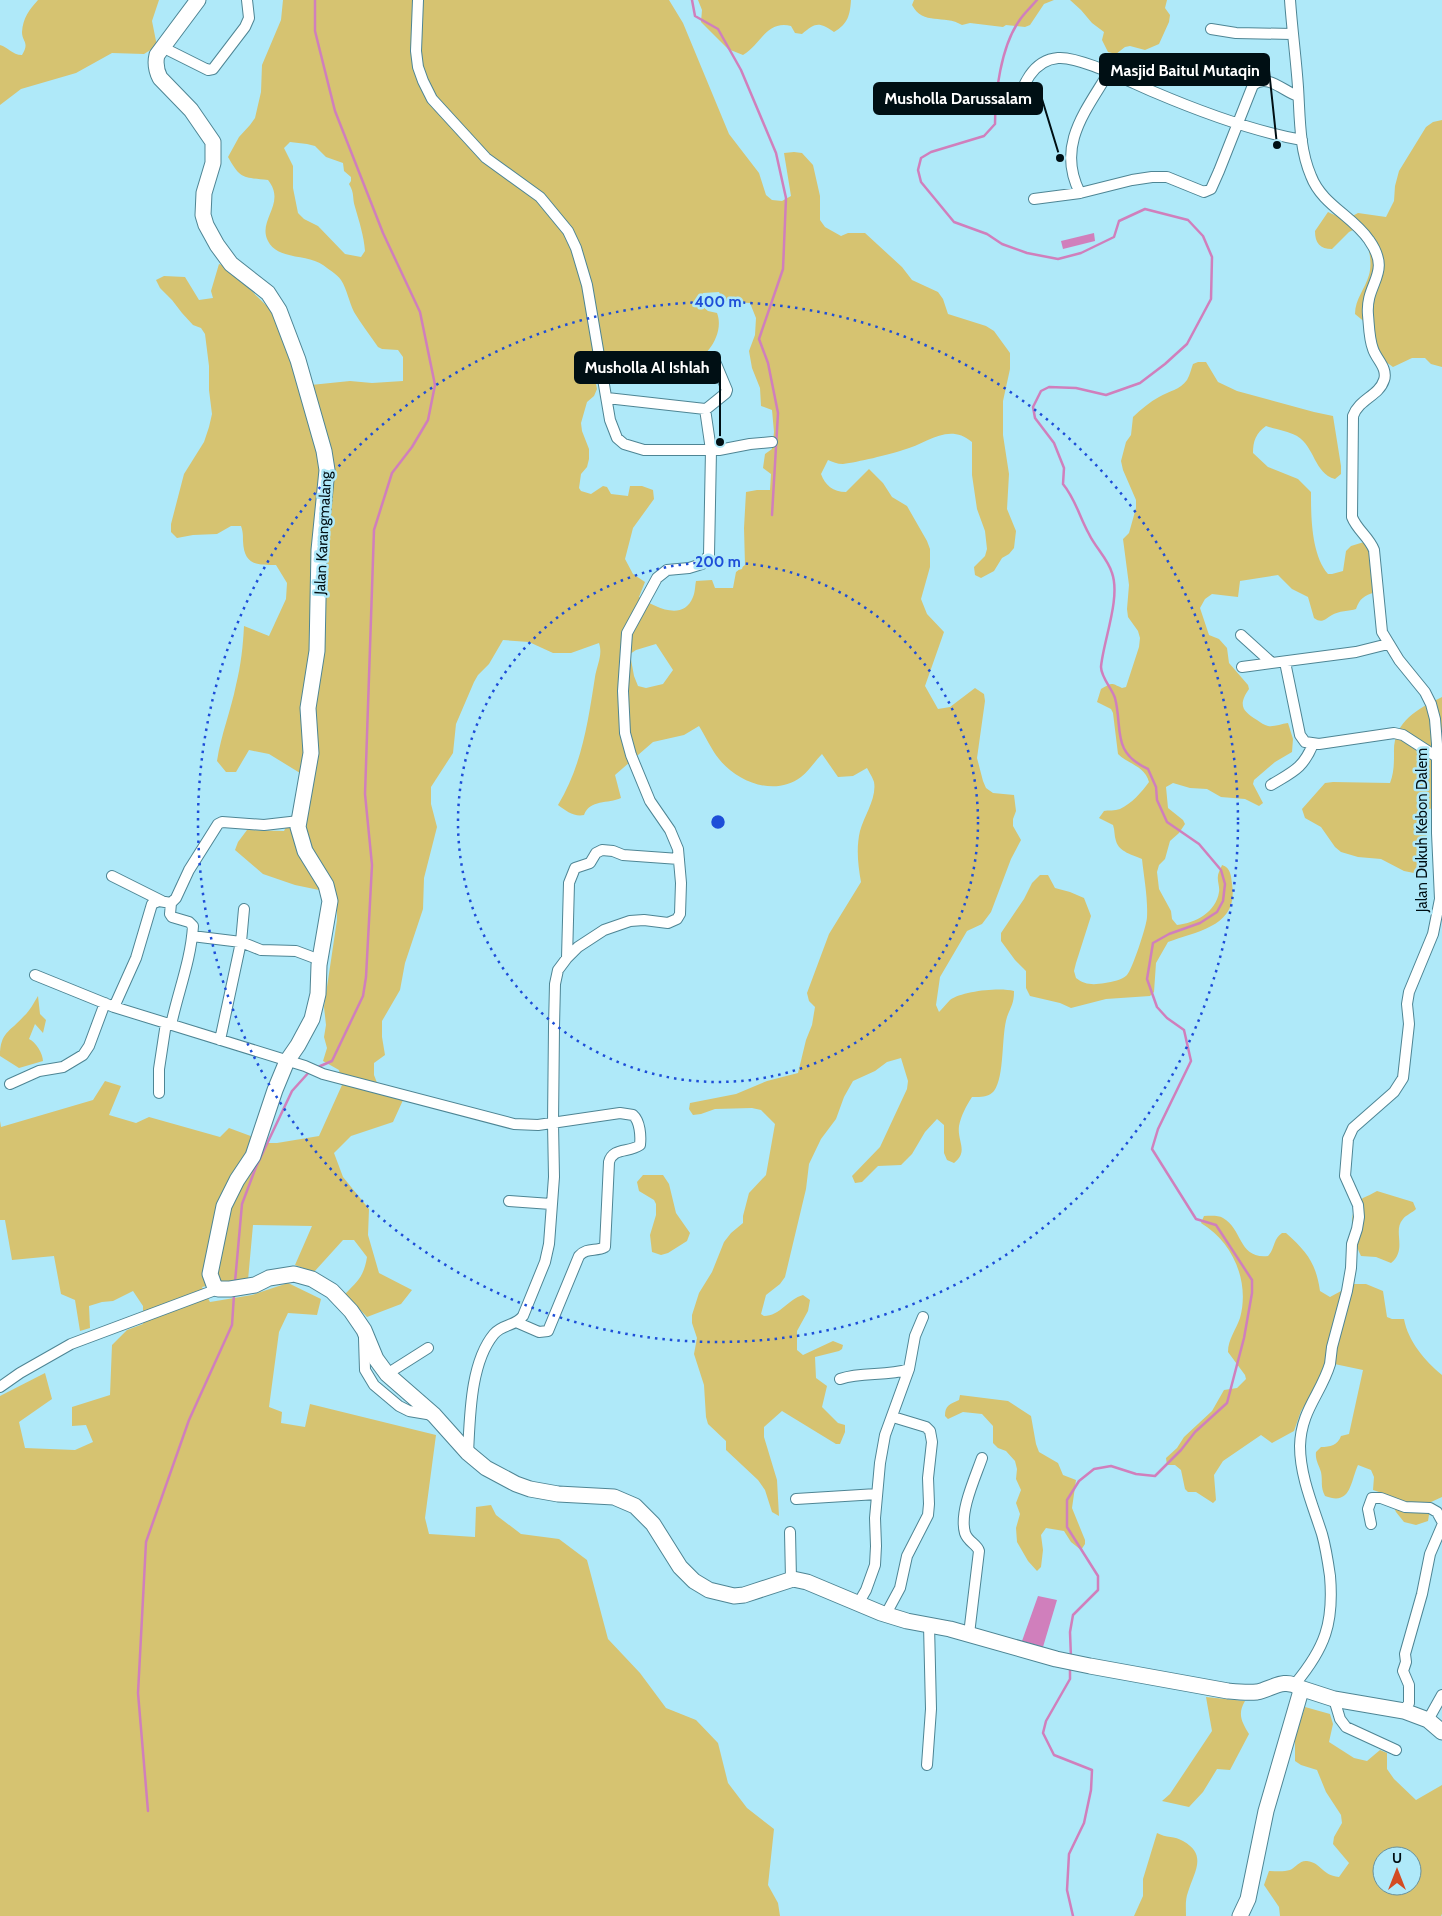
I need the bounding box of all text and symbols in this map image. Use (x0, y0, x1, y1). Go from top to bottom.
callout: Masjid Baitul Mutaqin (1100, 54, 1269, 85)
text: Masjid Baitul Mutaqin (1110, 61, 1260, 80)
callout: Musholla Darussalam (874, 83, 1042, 114)
text: Musholla Darussalam (884, 89, 1032, 108)
text: 400 m (695, 293, 741, 311)
callout: Musholla Al Ishlah (575, 352, 720, 383)
text: Musholla Al Ishlah (584, 358, 710, 377)
street label: Jalan Karangmalang (311, 470, 335, 596)
text: 200 m (695, 553, 741, 571)
street label: Jalan Dukuh Kebon Dalem (1413, 748, 1431, 913)
centre of rings (709, 813, 727, 831)
north arrow (1372, 1846, 1422, 1896)
text: U (1392, 1849, 1402, 1867)

